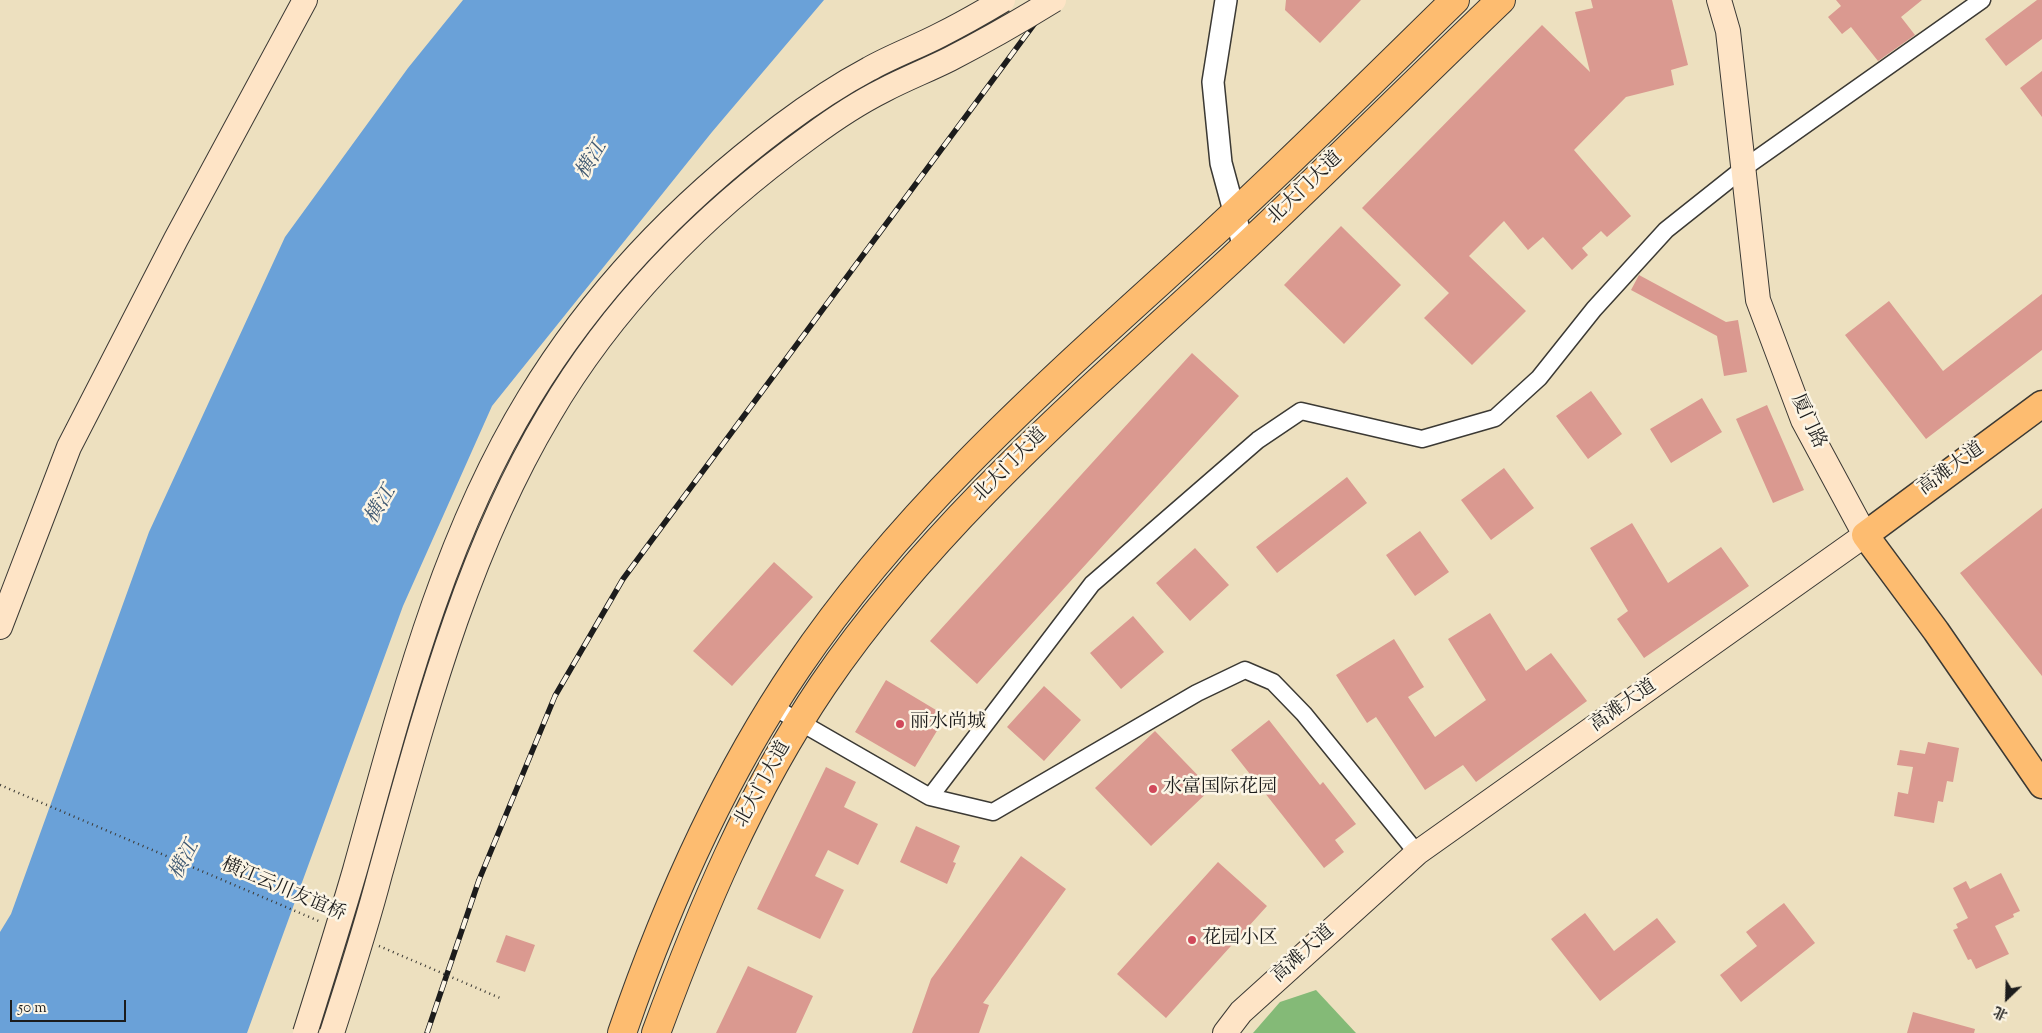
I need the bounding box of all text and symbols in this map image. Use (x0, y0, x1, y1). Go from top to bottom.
water label: 横江 (572, 138, 614, 184)
street label: 北大门大道 (1264, 148, 1348, 230)
street label: 厦门路 (1785, 391, 1829, 453)
street label: 北大门大道 (969, 424, 1053, 508)
street label: 高滩大道 (1915, 438, 1989, 502)
water label: 横江 (361, 483, 403, 529)
street label: 高滩大道 (1586, 676, 1662, 738)
place label: 丽水尚城 (910, 713, 986, 735)
marker: 丽水尚城 (894, 718, 906, 730)
street label: 北大门大道 (731, 738, 797, 832)
place label: 水富国际花园 (1163, 778, 1277, 800)
marker: 水富国际花园 (1147, 783, 1159, 795)
water label: 横江 (166, 838, 206, 884)
street label: 横江云川友谊桥 (217, 855, 349, 927)
street label: 高滩大道 (1268, 921, 1340, 989)
place label: 花园小区 (1202, 929, 1278, 951)
marker: 花园小区 (1186, 934, 1198, 946)
north arrow (1982, 973, 2032, 1023)
scale bar (12, 990, 129, 1022)
text: 50 m (18, 998, 47, 1019)
text: 北 (1990, 1000, 2011, 1024)

